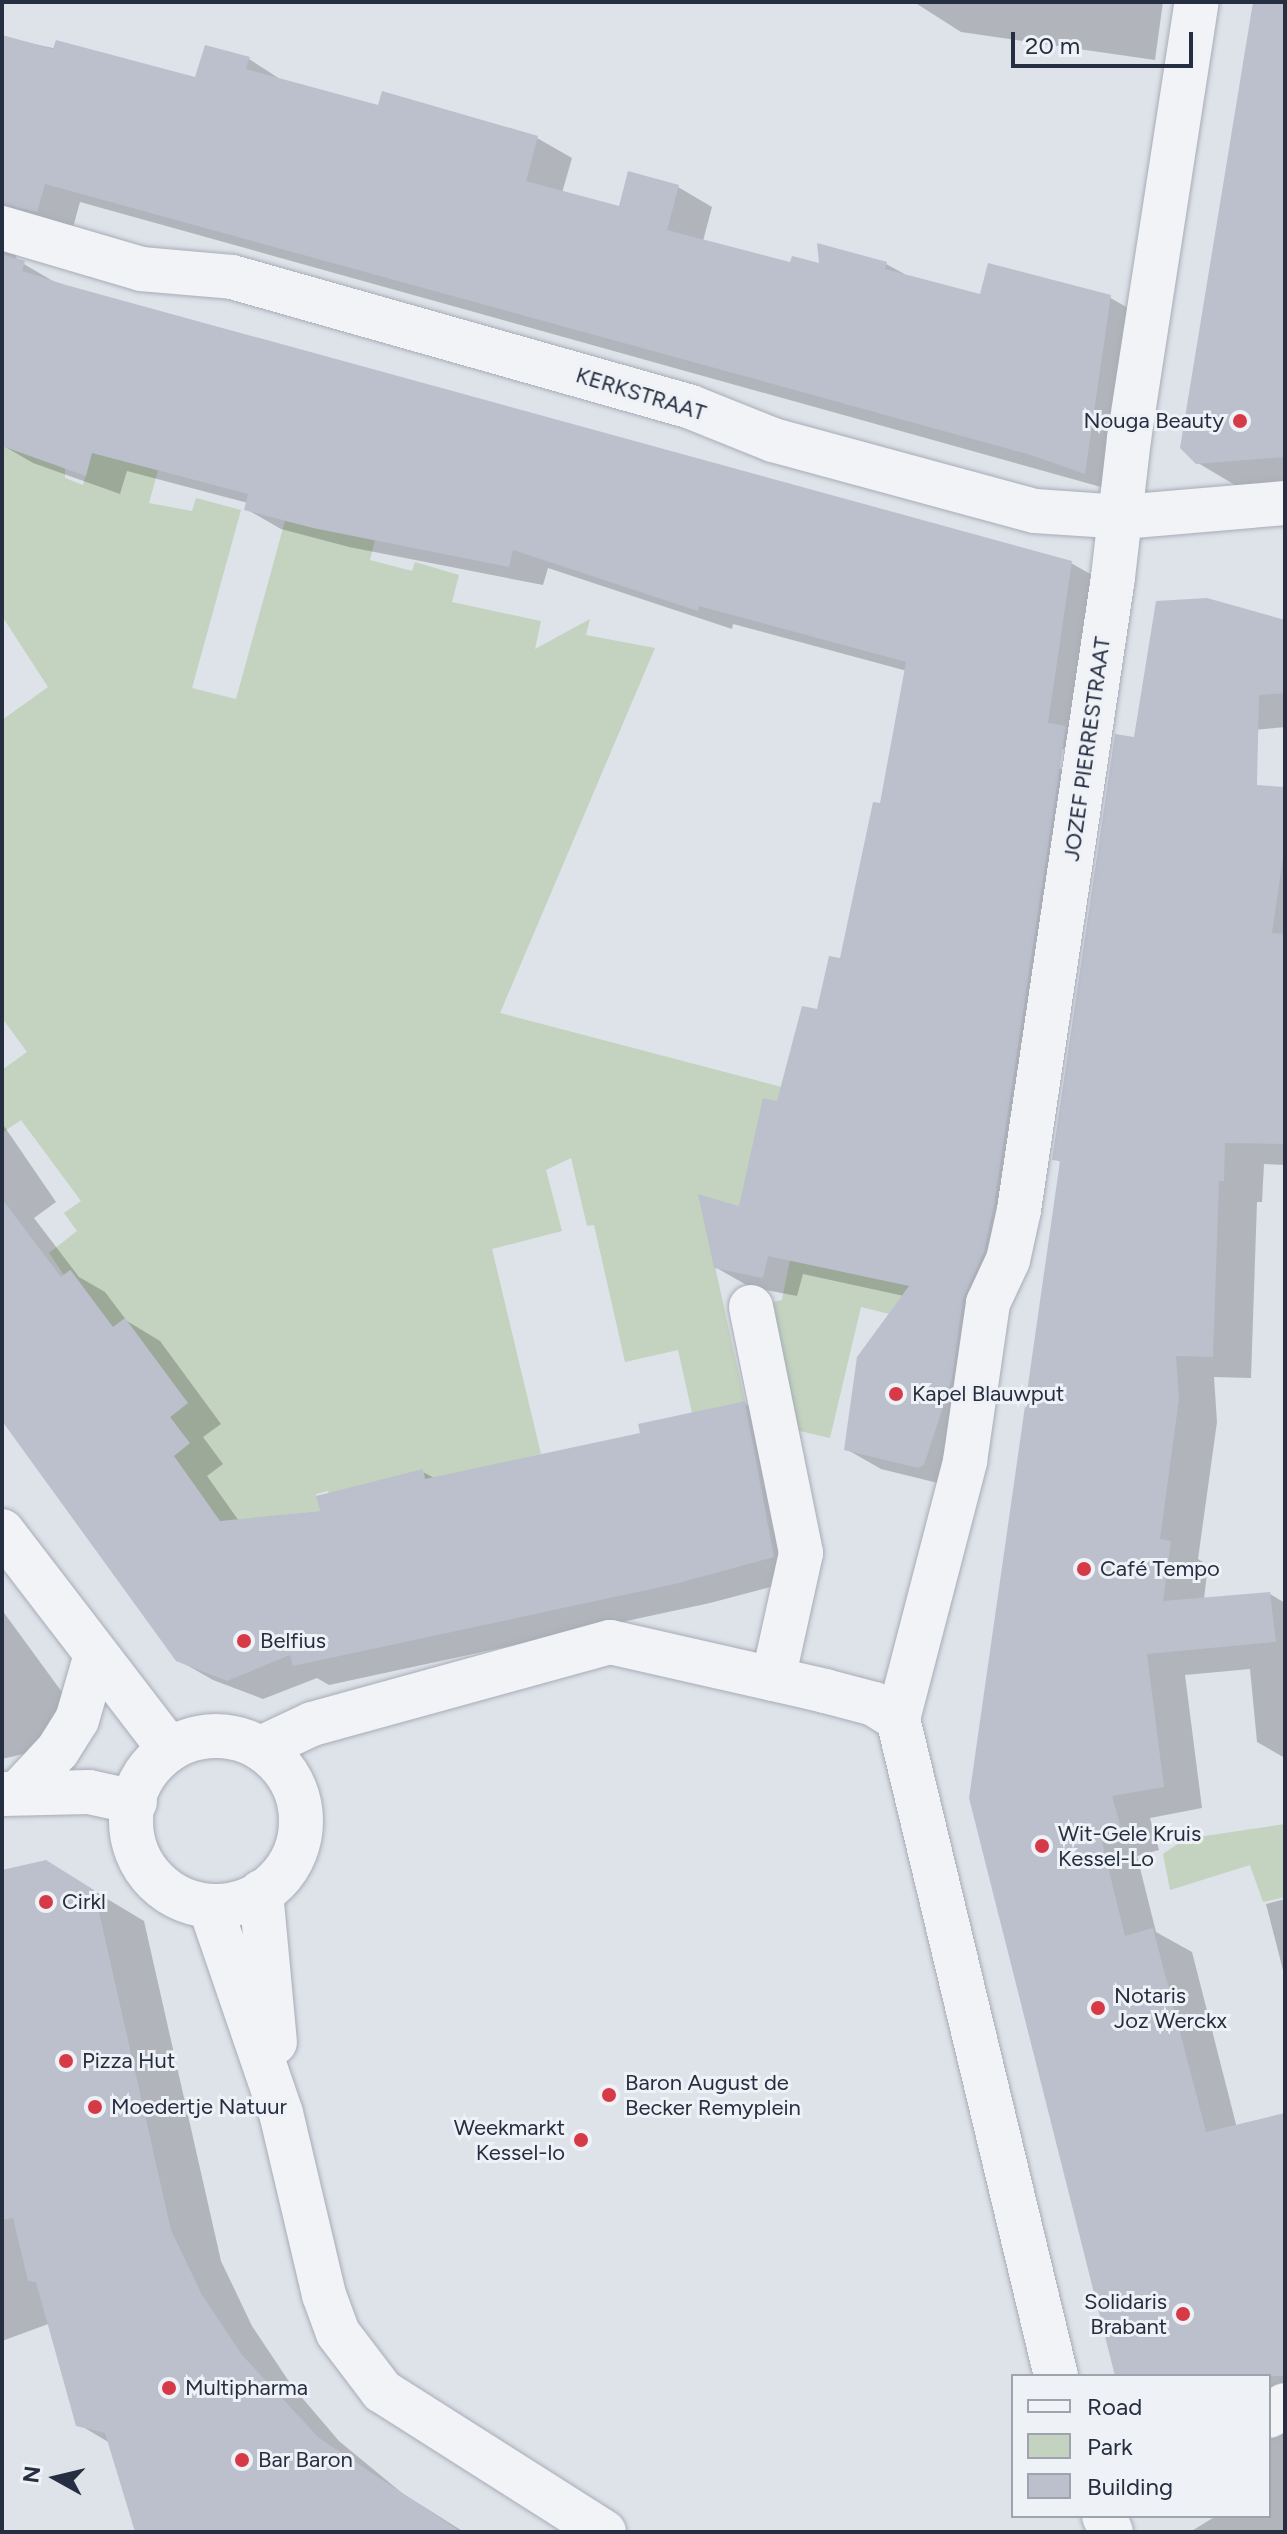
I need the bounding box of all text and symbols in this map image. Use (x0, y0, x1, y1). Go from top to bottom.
scale bar (1015, 16, 1197, 66)
text: 20 m (1025, 31, 1080, 60)
street label: KERKSTRAAT (573, 362, 709, 426)
place label: Nouga Beauty (1084, 408, 1224, 434)
marker: Nouga Beauty (1231, 412, 1249, 430)
street label: JOZEF PIERRESTRAAT (1058, 635, 1116, 863)
place label: Kapel Blauwput (912, 1381, 1064, 1407)
marker: Kapel Blauwput (887, 1385, 905, 1403)
place label: Café Tempo (1100, 1556, 1220, 1582)
marker: Café Tempo (1075, 1560, 1093, 1578)
place label: Belfius (260, 1628, 326, 1654)
marker: Belfius (235, 1632, 253, 1650)
place label: Wit-Gele Kruis Kessel-Lo (1058, 1820, 1201, 1872)
marker: Wit-Gele Kruis Kessel-Lo (1033, 1837, 1051, 1855)
place label: Cirkl (62, 1889, 106, 1915)
marker: Cirkl (37, 1893, 55, 1911)
place label: Notaris Joz Werckx (1114, 1982, 1227, 2034)
marker: Notaris Joz Werckx (1089, 1999, 1107, 2017)
place label: Pizza Hut (82, 2048, 175, 2074)
marker: Pizza Hut (57, 2052, 75, 2070)
place label: Baron August de Becker Remyplein (625, 2069, 801, 2120)
marker: Baron August de Becker Remyplein (600, 2086, 618, 2104)
place label: Moedertje Natuur (111, 2094, 287, 2120)
marker: Moedertje Natuur (86, 2098, 104, 2116)
place label: Weekmarkt Kessel-lo (454, 2114, 565, 2166)
marker: Weekmarkt Kessel-lo (572, 2131, 590, 2149)
place label: Solidaris Brabant (1084, 2288, 1167, 2340)
marker: Solidaris Brabant (1174, 2305, 1192, 2323)
legend (1011, 2374, 1271, 2518)
place label: Multipharma (185, 2375, 308, 2401)
marker: Multipharma (160, 2379, 178, 2397)
text: Road (1087, 2392, 1142, 2421)
text: Park (1087, 2432, 1133, 2461)
north arrow (16, 2438, 96, 2518)
place label: Bar Baron (258, 2447, 353, 2473)
marker: Bar Baron (233, 2451, 251, 2469)
text: N (17, 2464, 46, 2485)
text: Building (1087, 2472, 1173, 2501)

